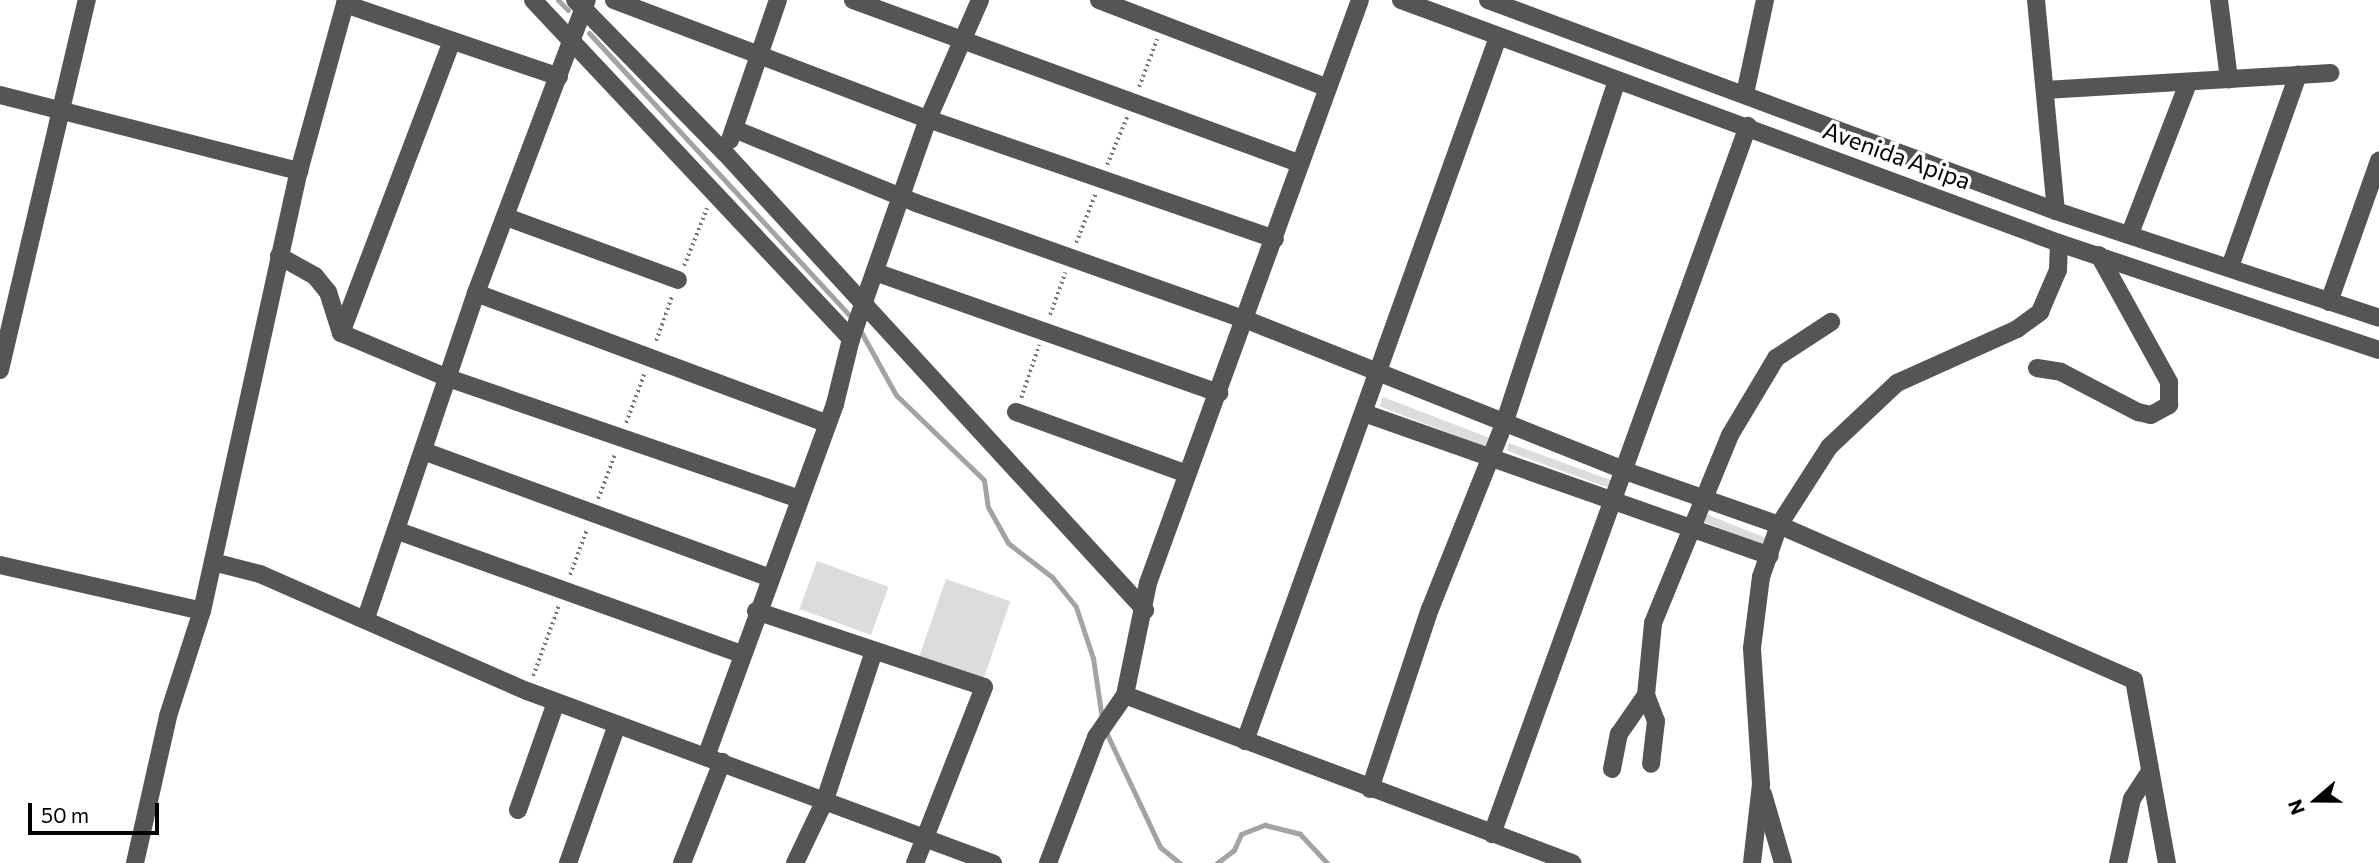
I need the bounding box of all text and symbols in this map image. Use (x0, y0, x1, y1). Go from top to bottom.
street label: Avenida Apipa (1819, 115, 1975, 195)
north arrow (2281, 765, 2351, 835)
scale bar (32, 790, 163, 834)
text: N (2283, 797, 2309, 818)
text: 50 m (41, 802, 89, 827)

